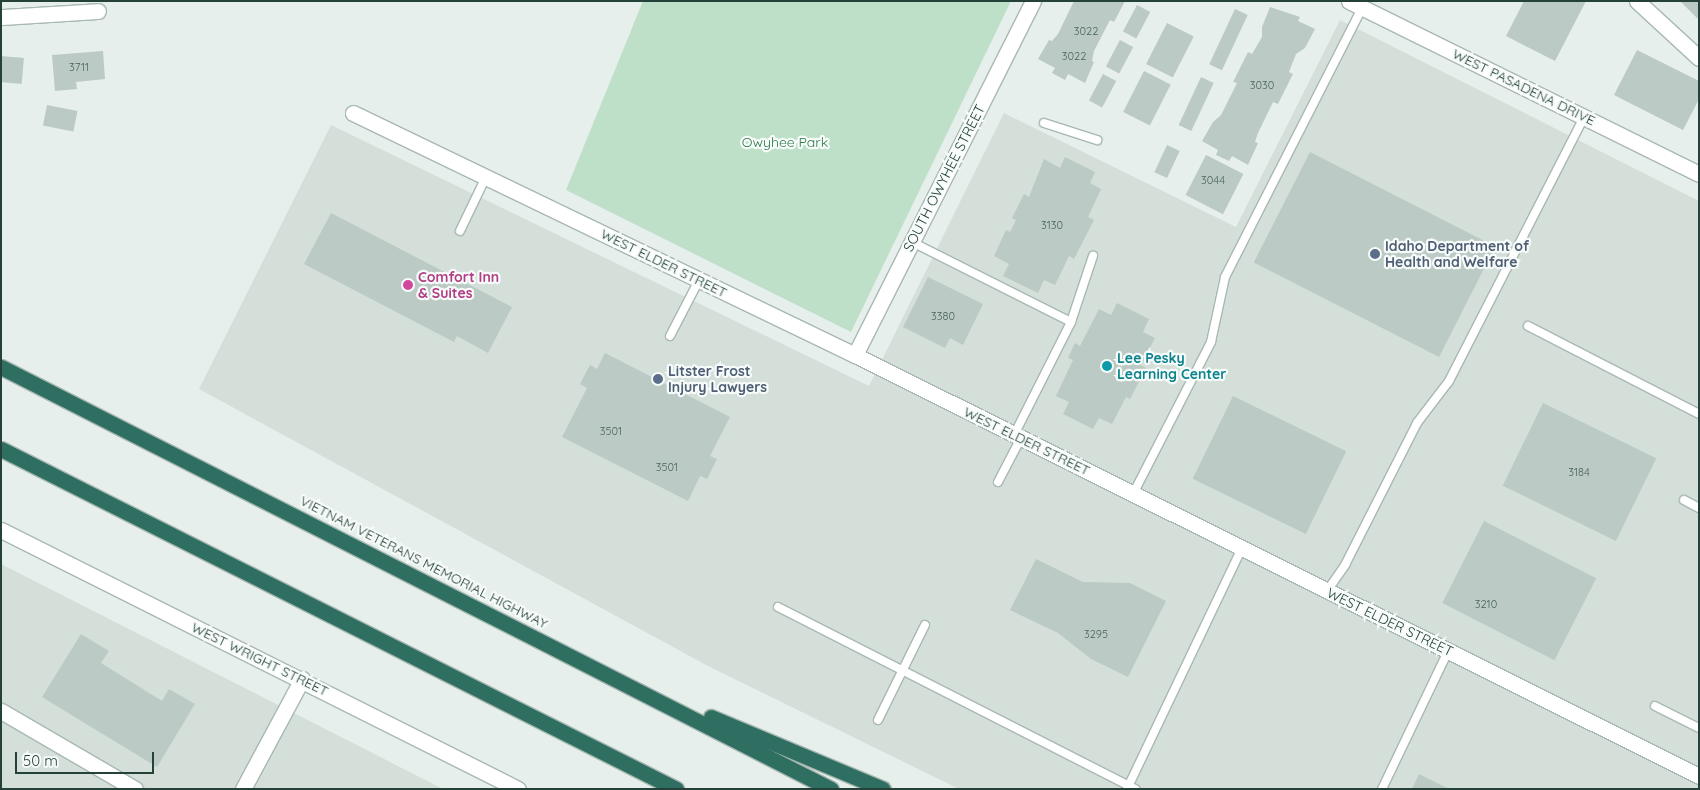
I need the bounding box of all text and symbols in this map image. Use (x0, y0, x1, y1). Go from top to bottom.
house number: 3022 (1074, 24, 1098, 38)
street label: WEST PASADENA DRIVE (1450, 45, 1598, 129)
house number: 3022 (1062, 49, 1086, 63)
house number: 3711 (69, 60, 89, 74)
house number: 3030 (1250, 78, 1274, 92)
street label: SOUTH OWYHEE STREET (900, 102, 988, 254)
park label: Owyhee Park (742, 134, 828, 150)
house number: 3044 (1201, 173, 1225, 187)
house number: 3130 (1041, 218, 1063, 232)
street label: WEST ELDER STREET (598, 225, 730, 301)
place label: Idaho Department of Health and Welfare (1385, 238, 1529, 270)
marker: Idaho Department of Health and Welfare (1369, 248, 1381, 260)
place label: Comfort Inn & Suites (418, 269, 499, 302)
marker: Comfort Inn & Suites (402, 279, 414, 291)
house number: 3380 (931, 309, 955, 323)
place label: Lee Pesky Learning Center (1117, 350, 1226, 382)
marker: Lee Pesky Learning Center (1101, 360, 1113, 372)
place label: Litster Frost Injury Lawyers (668, 363, 767, 396)
marker: Litster Frost Injury Lawyers (652, 373, 664, 385)
street label: WEST ELDER STREET (961, 403, 1093, 479)
house number: 3501 (600, 424, 622, 438)
house number: 3501 (656, 460, 678, 474)
house number: 3184 (1568, 465, 1590, 479)
street label: VIETNAM VETERANS MEMORIAL HIGHWAY (297, 492, 551, 632)
street label: WEST ELDER STREET (1324, 584, 1456, 660)
house number: 3210 (1475, 597, 1497, 611)
street label: WEST WRIGHT STREET (189, 619, 331, 699)
house number: 3295 (1084, 627, 1108, 641)
scale bar (18, 742, 156, 774)
text: 50 m (23, 751, 58, 770)

